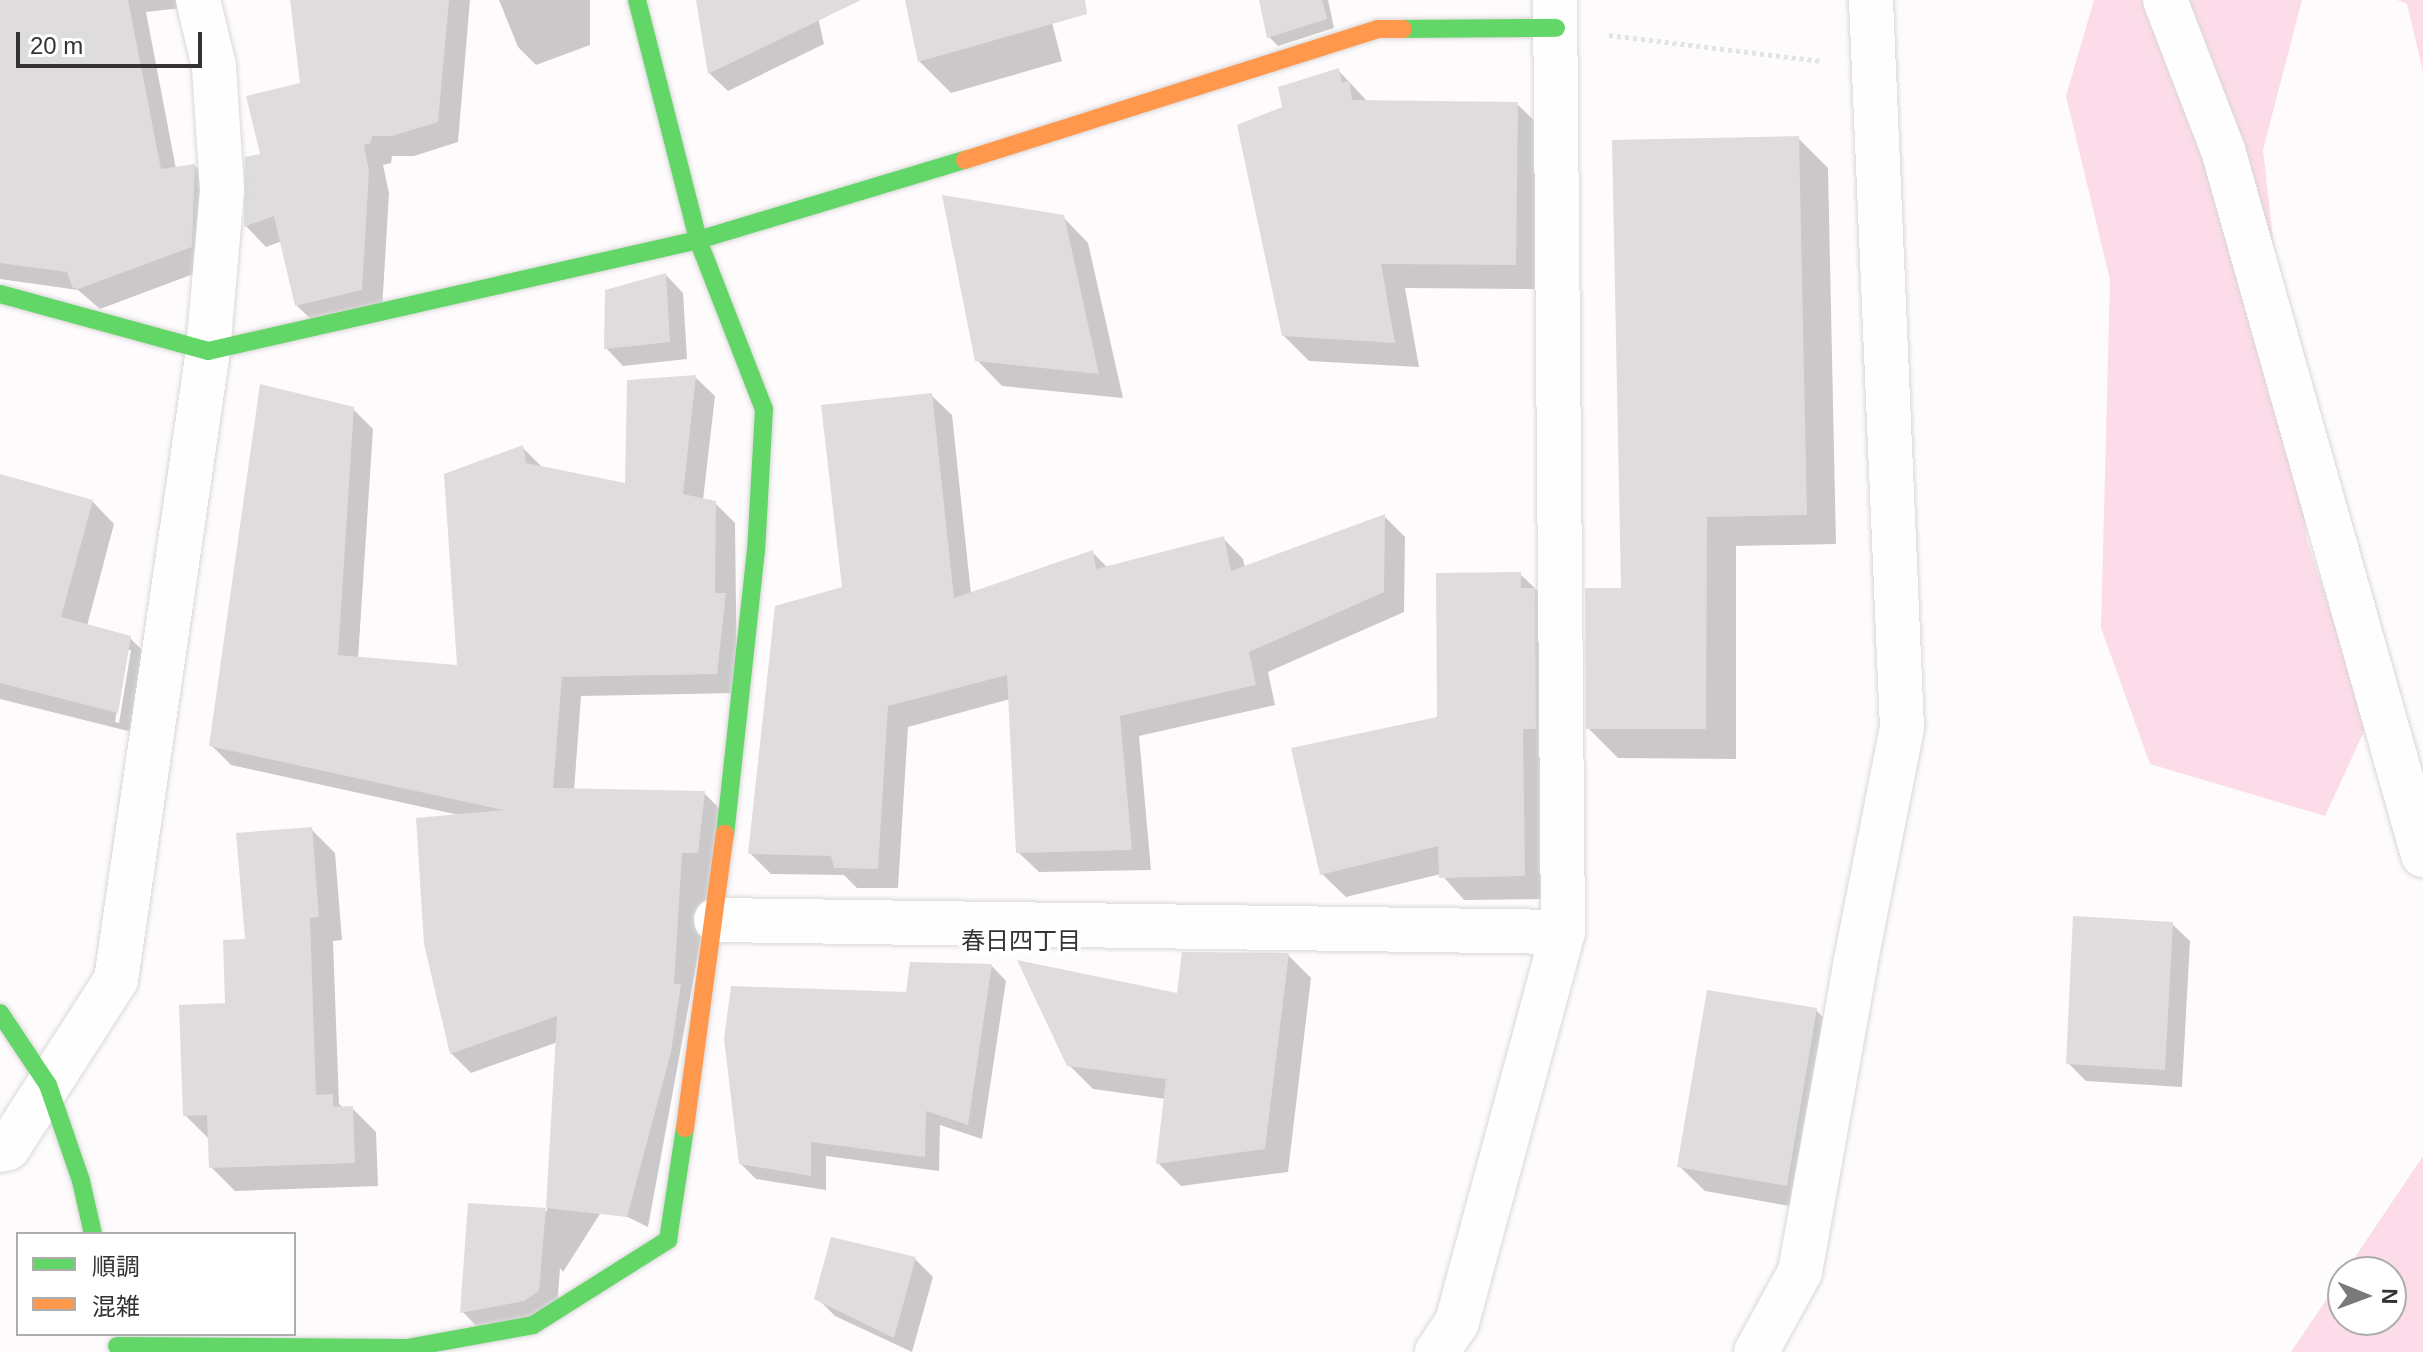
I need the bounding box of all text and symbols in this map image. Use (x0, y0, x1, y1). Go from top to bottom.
scale bar (20, 16, 206, 66)
text: 20 m (30, 32, 83, 59)
district label: 春日四丁目 (961, 927, 1081, 955)
legend (16, 1232, 296, 1336)
text: 順調 (92, 1253, 140, 1280)
north arrow (2327, 1256, 2407, 1336)
text: N (2377, 1288, 2402, 1305)
text: 混雑 (92, 1293, 140, 1320)

